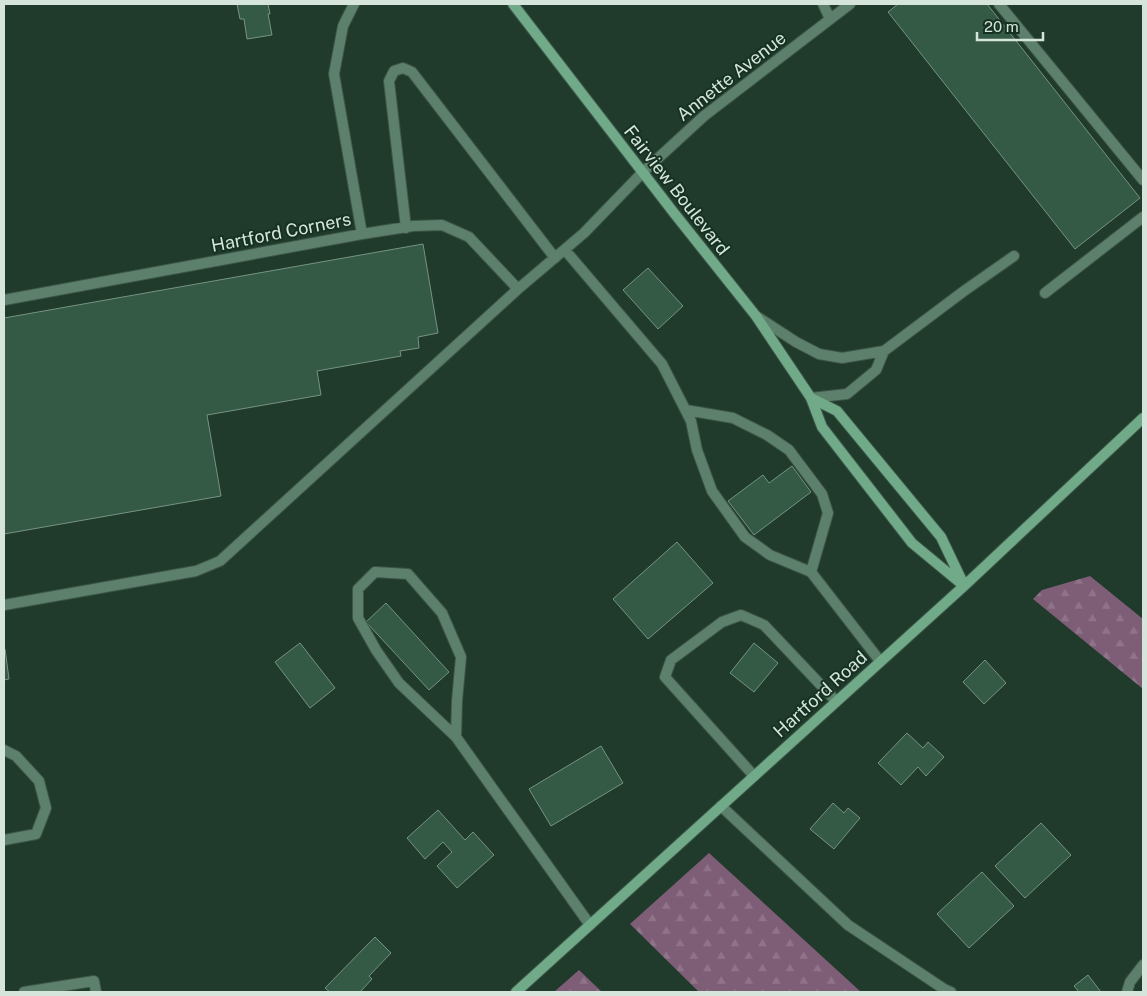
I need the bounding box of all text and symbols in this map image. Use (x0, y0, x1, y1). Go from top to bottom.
scale bar (977, 10, 1043, 42)
text: 20 m (984, 18, 1019, 35)
street label: Annette Avenue (672, 27, 790, 125)
street label: Fairview Boulevard (620, 121, 734, 259)
street label: Hartford Corners (209, 208, 353, 256)
street label: Hartford Road (769, 647, 871, 741)

